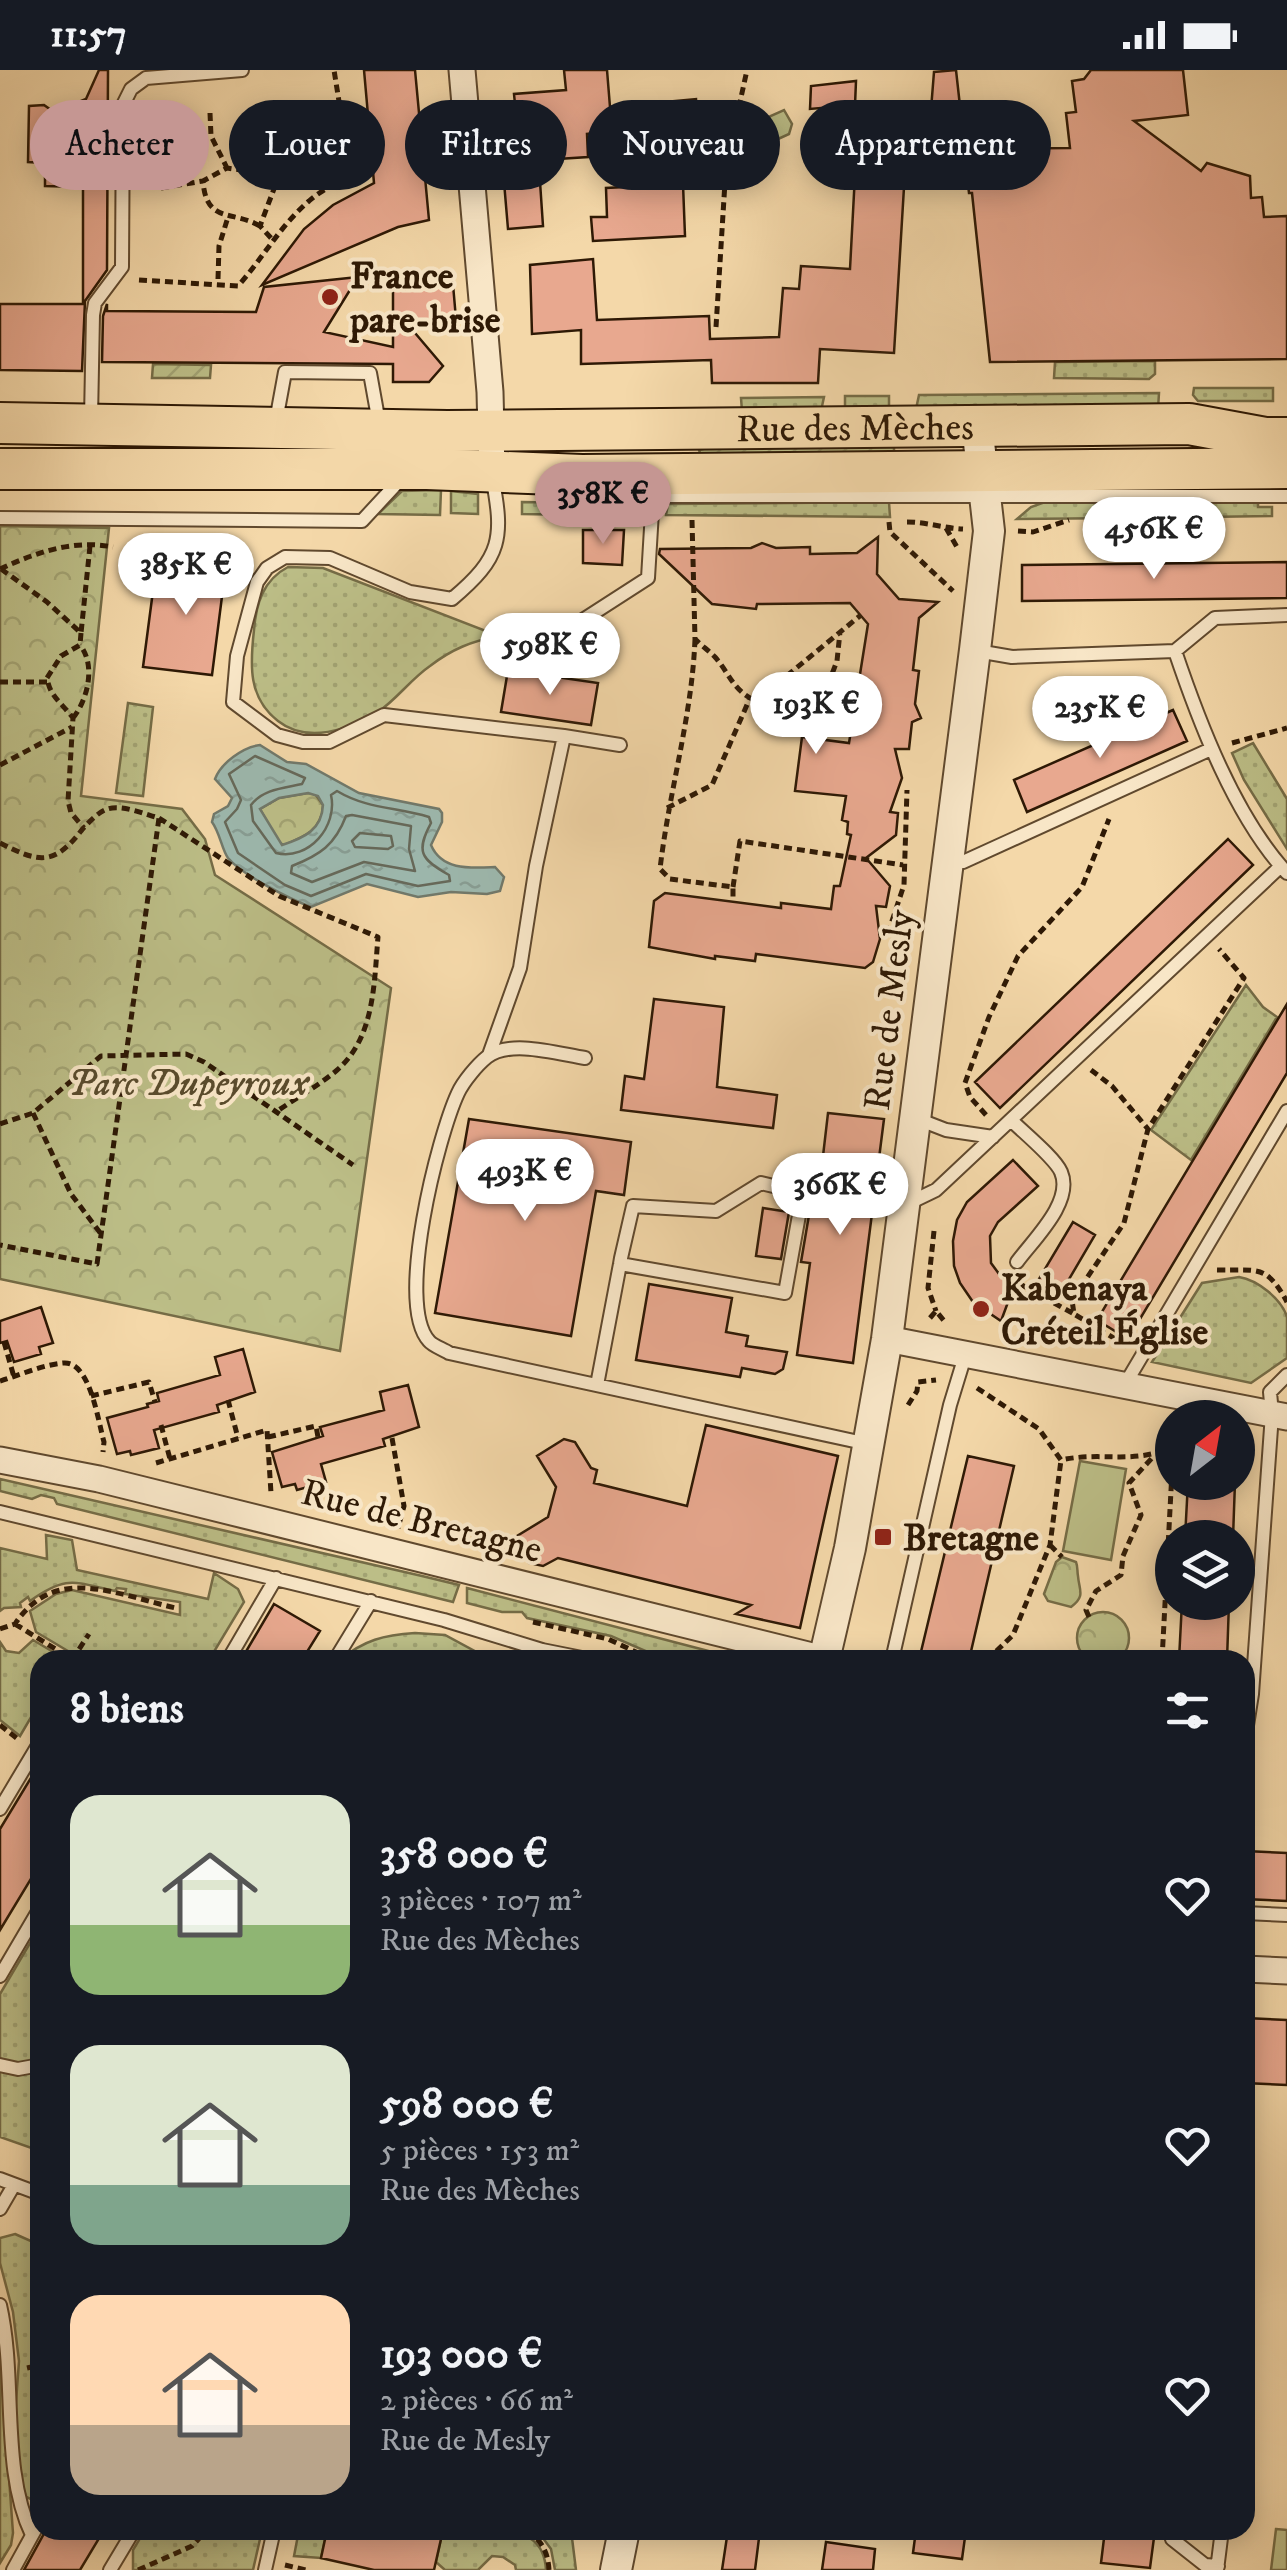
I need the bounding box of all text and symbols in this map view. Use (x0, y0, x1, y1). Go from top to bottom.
text: 11:57 (50, 11, 127, 59)
chip: Acheter (30, 100, 209, 190)
chip: Louer (229, 100, 385, 190)
chip: Filtres (405, 100, 567, 190)
chip: Nouveau (587, 100, 780, 190)
chip: Appartement (800, 100, 1051, 190)
place label: France pare-brise (349, 253, 501, 345)
marker: France pare-brise (319, 286, 341, 308)
street label: Rue des Mèches (736, 404, 974, 454)
pin: 358K € (522, 462, 684, 547)
text: 358K € (557, 474, 649, 514)
pin: 456K € (1073, 497, 1235, 582)
text: 456K € (1105, 509, 1203, 549)
pin: 385K € (105, 533, 267, 618)
text: 385K € (140, 545, 232, 585)
pin: 598K € (469, 613, 631, 698)
text: 598K € (502, 625, 598, 665)
pin: 193K € (735, 672, 897, 757)
pin: 235K € (1019, 676, 1181, 761)
text: 193K € (772, 684, 860, 724)
text: 235K € (1054, 688, 1146, 728)
street label: Rue de Mesly (854, 906, 926, 1113)
park label: Parc Dupeyroux (68, 1060, 311, 1108)
pin: 493K € (444, 1139, 606, 1224)
text: 493K € (478, 1151, 572, 1191)
pin: 366K € (759, 1153, 921, 1238)
text: 366K € (793, 1165, 887, 1205)
place label: Kabenaya Créteil Église (1001, 1265, 1209, 1357)
marker: Kabenaya Créteil Église (970, 1298, 992, 1320)
north arrow (1155, 1400, 1255, 1500)
map controls (1155, 1400, 1255, 1620)
street label: Rue de Bretagne (296, 1469, 547, 1575)
place label: Bretagne (903, 1515, 1039, 1563)
button: layers (1155, 1520, 1255, 1620)
marker: Bretagne (872, 1526, 894, 1548)
icon: filters (1160, 1683, 1215, 1738)
text: 8 biens (70, 1684, 184, 1736)
text: 358 000 € (380, 1829, 548, 1881)
icon: home (150, 1835, 270, 1955)
icon: heart (1160, 1868, 1215, 1923)
text: 3 pièces · 107 m² (380, 1881, 582, 1921)
text: Rue des Mèches (380, 1921, 580, 1961)
text: 598 000 € (380, 2079, 553, 2131)
icon: home (150, 2085, 270, 2205)
icon: heart (1160, 2118, 1215, 2173)
text: 5 pièces · 153 m² (380, 2131, 579, 2171)
text: Rue des Mèches (380, 2171, 580, 2211)
text: 193 000 € (380, 2329, 542, 2381)
icon: home (150, 2335, 270, 2455)
icon: heart (1160, 2368, 1215, 2423)
text: 2 pièces · 66 m² (380, 2381, 573, 2421)
text: Rue de Mesly (380, 2421, 550, 2461)

